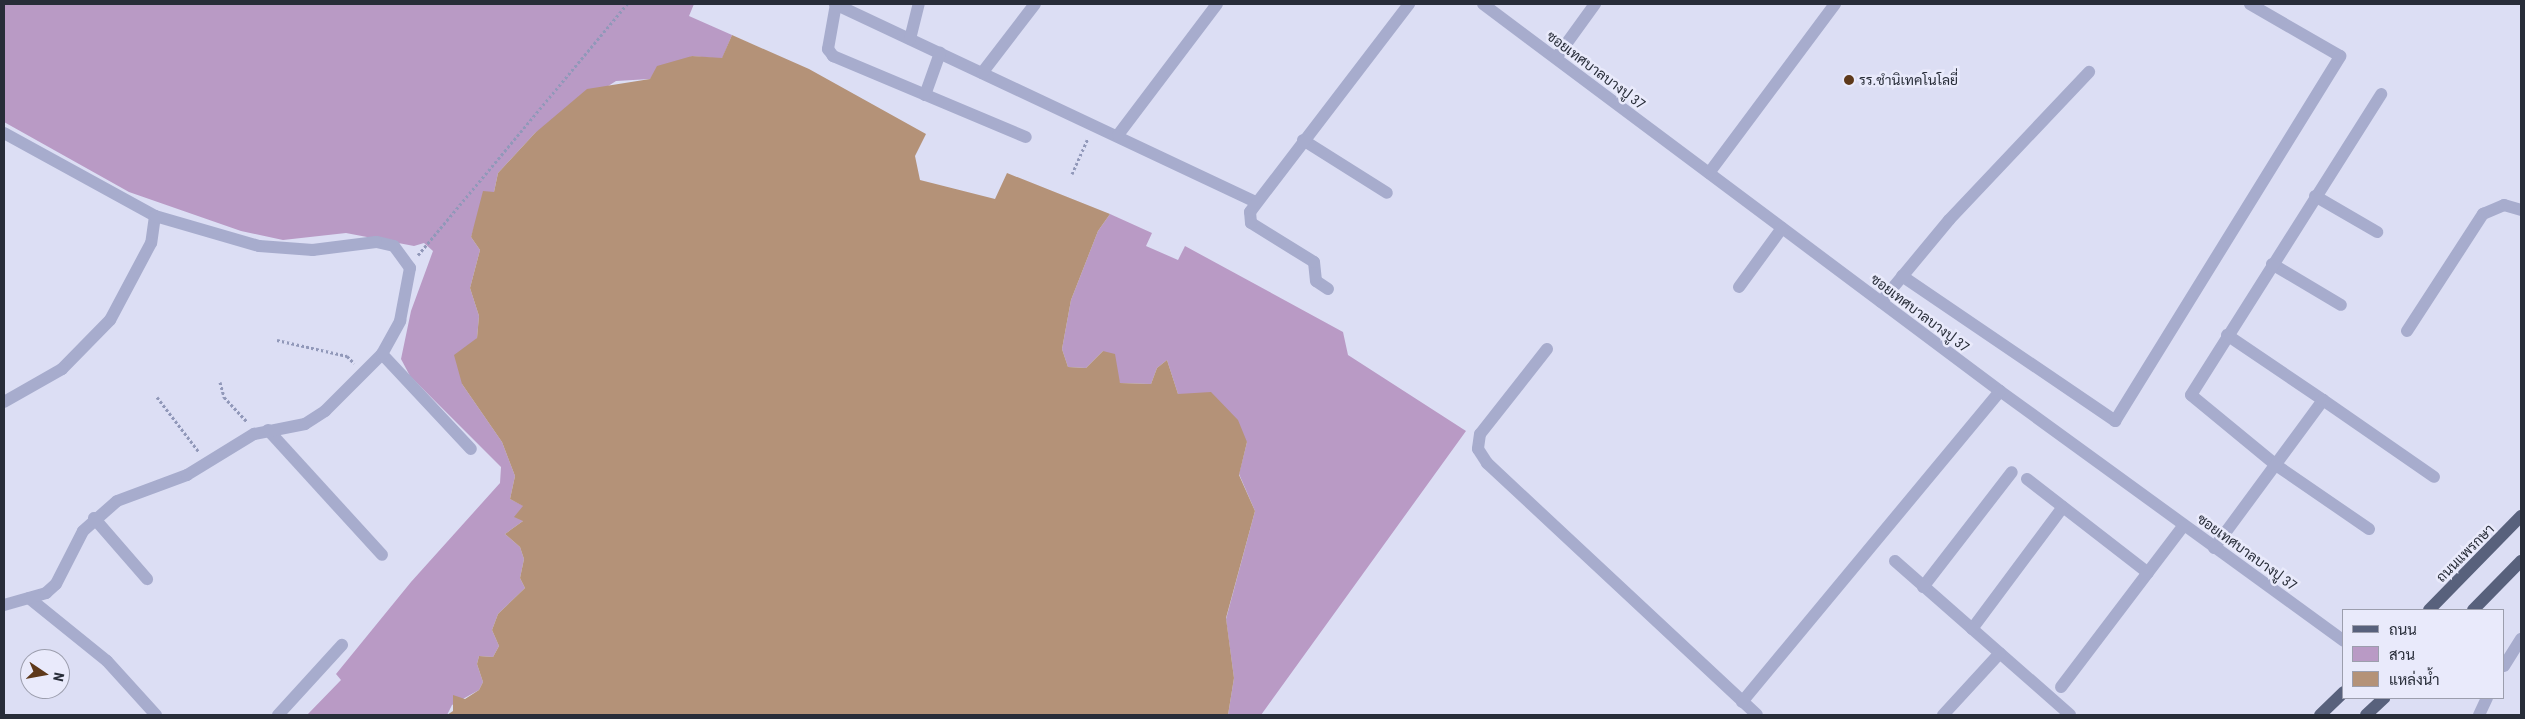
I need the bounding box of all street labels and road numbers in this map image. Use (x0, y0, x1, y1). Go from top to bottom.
street label: ซอยเทศบาลบางปู 37 (1543, 27, 1649, 113)
street label: ซอยเทศบาลบางปู 37 (1867, 270, 1973, 356)
street label: ซอยเทศบาลบางปู 37 (2194, 510, 2300, 594)
street label: ถนนแพรกษา (2432, 520, 2498, 586)

